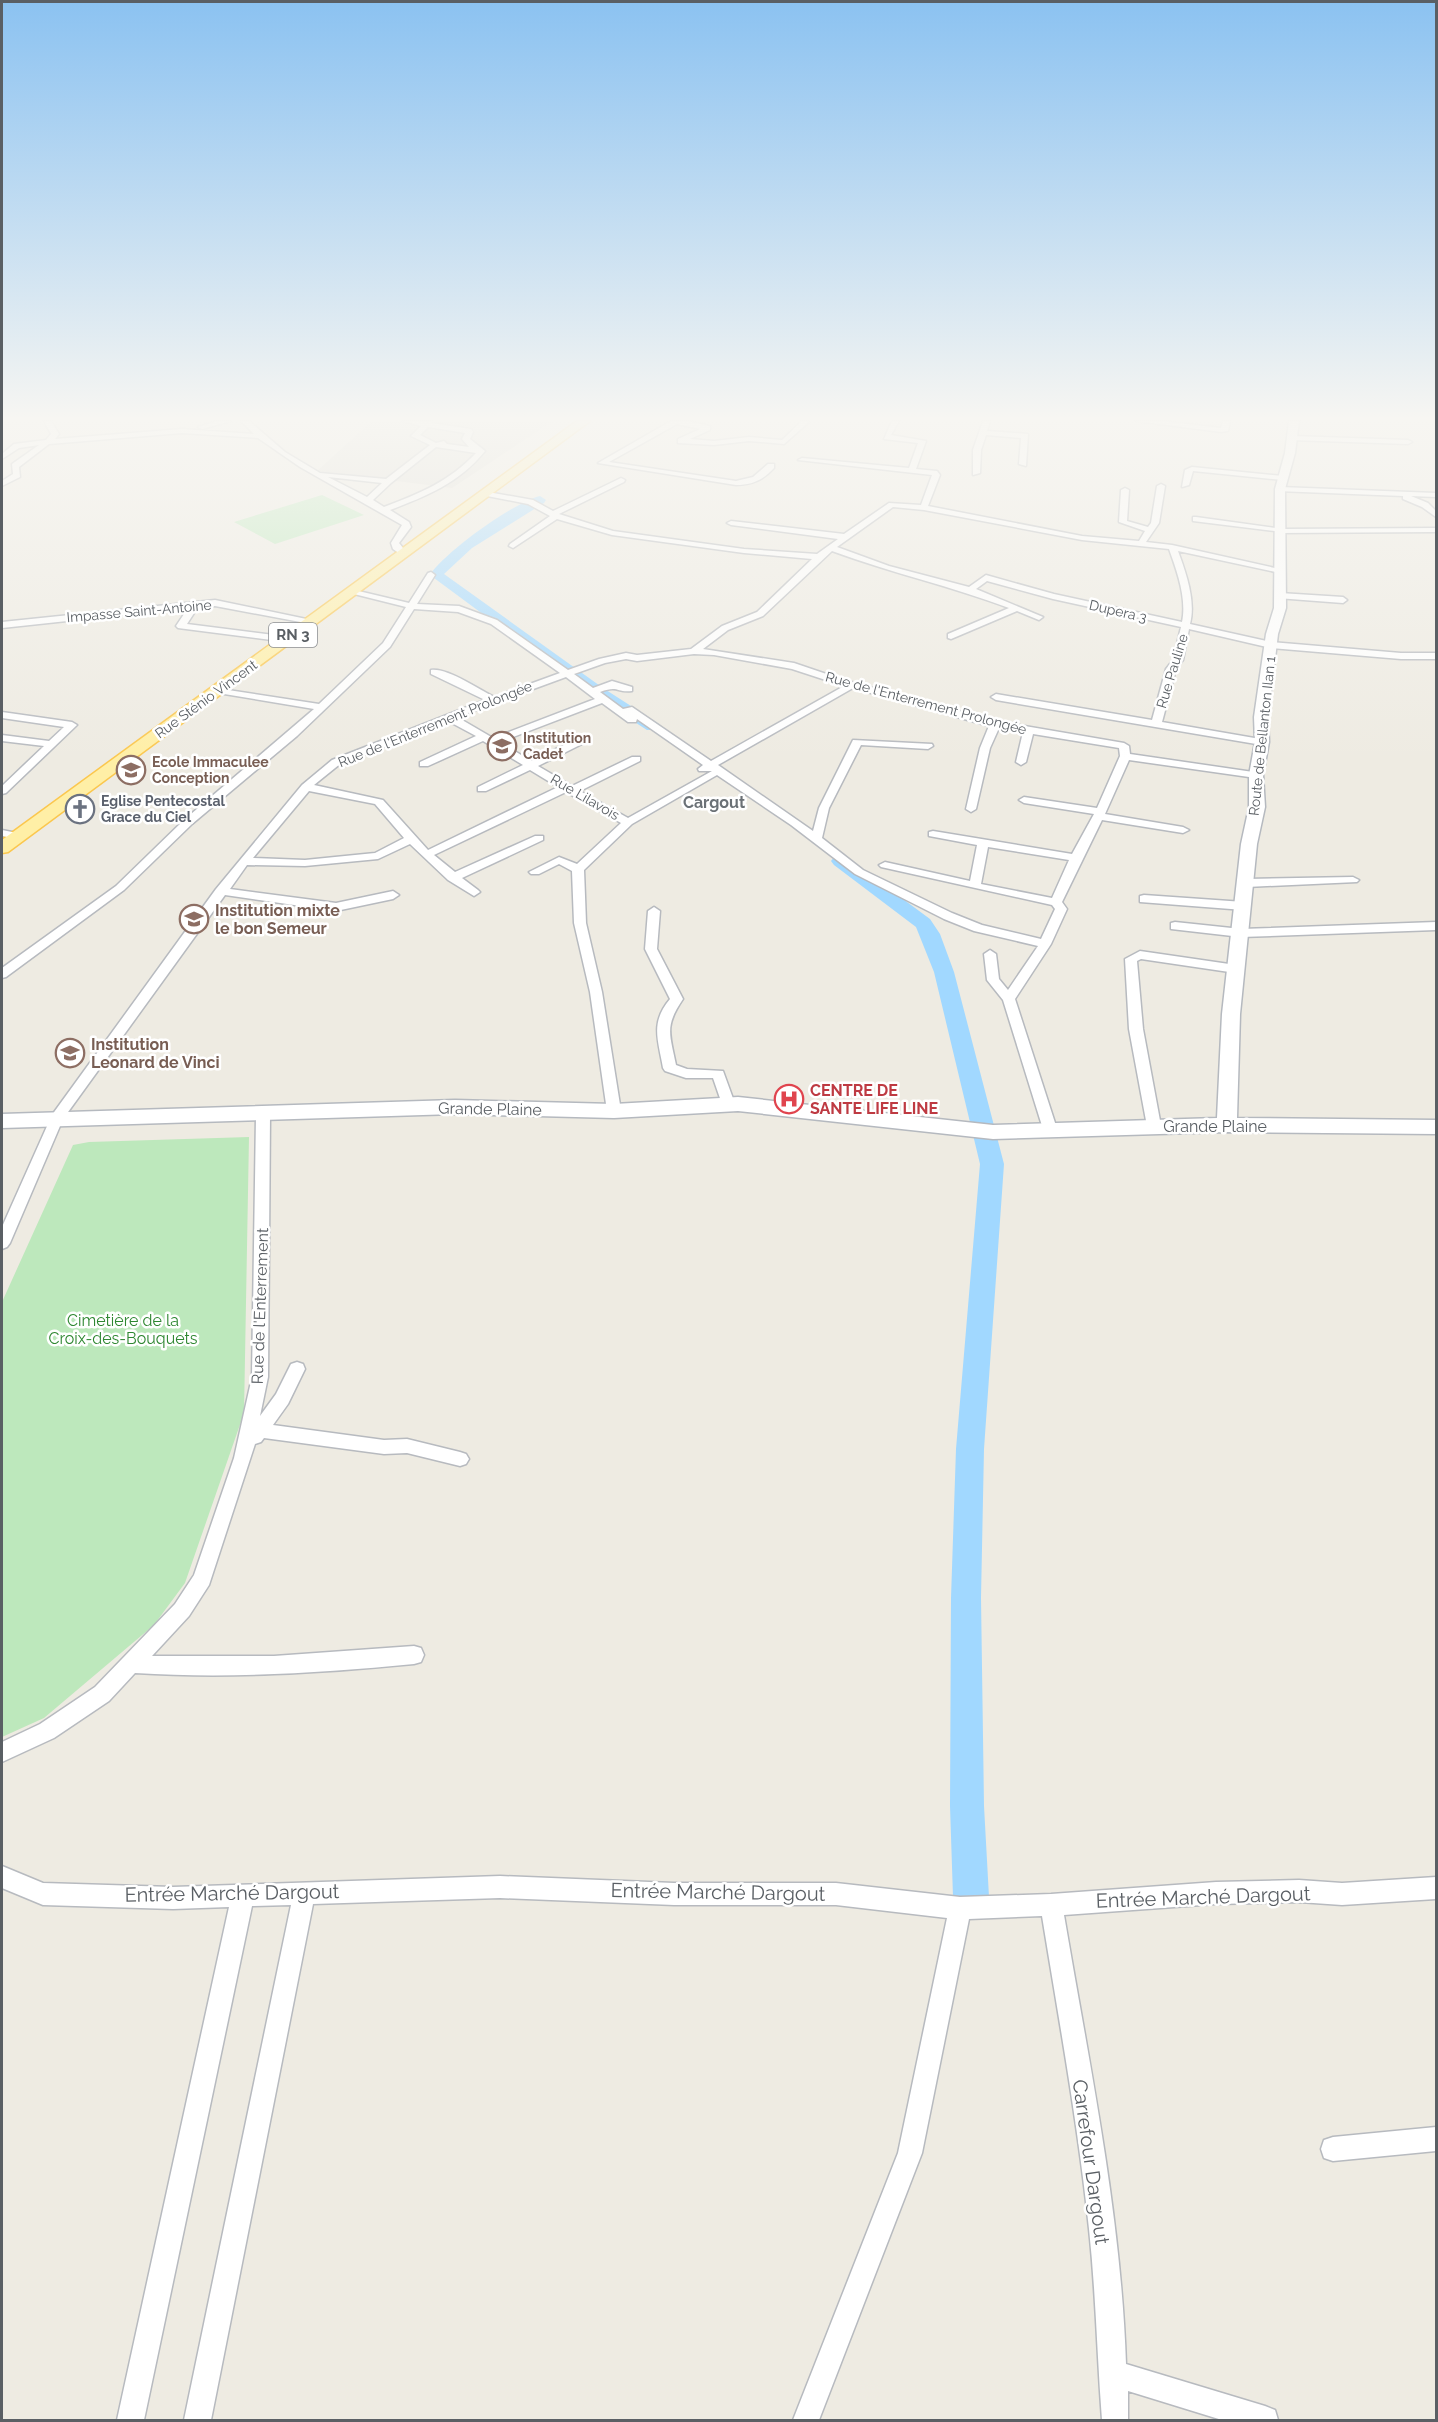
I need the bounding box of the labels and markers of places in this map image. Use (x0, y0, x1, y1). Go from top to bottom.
school or university icon: Institution Cadet (486, 730, 518, 762)
place label: Institution Cadet (523, 730, 591, 762)
school or university icon: Ecole Immaculee Conception (115, 754, 147, 786)
place label: Ecole Immaculee Conception (152, 754, 269, 786)
church icon: Eglise Pentecostal Grace du Ciel (64, 793, 96, 825)
place label: Eglise Pentecostal Grace du Ciel (101, 793, 225, 825)
place label: Institution mixte le bon Semeur (215, 901, 340, 938)
school or university icon: Institution mixte le bon Semeur (178, 903, 210, 935)
place label: Institution Leonard de Vinci (91, 1035, 220, 1072)
school or university icon: Institution Leonard de Vinci (54, 1037, 86, 1069)
place label: CENTRE DE SANTE LIFE LINE (810, 1081, 939, 1118)
hospital icon: CENTRE DE SANTE LIFE LINE (773, 1083, 805, 1115)

